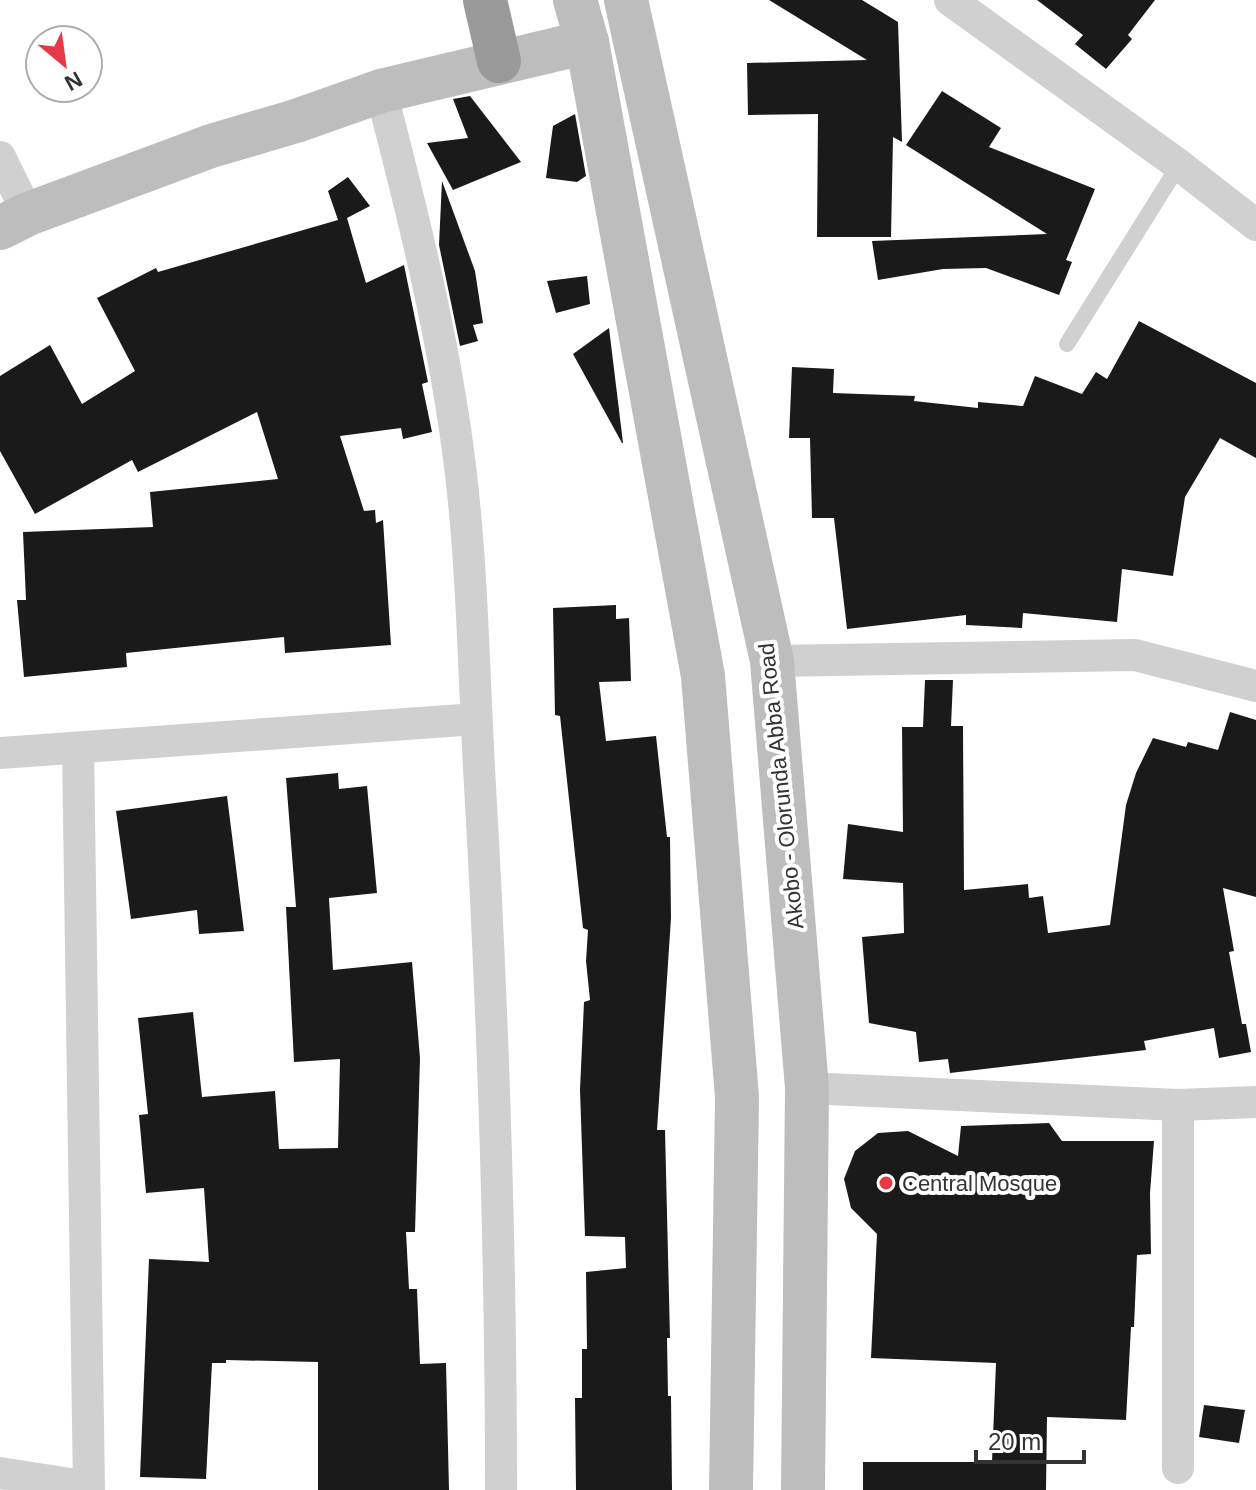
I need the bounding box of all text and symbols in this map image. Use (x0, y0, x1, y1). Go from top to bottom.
north arrow (24, 24, 104, 104)
text: N (60, 66, 86, 96)
street label: Akobo - Olorunda Abba Road (754, 642, 808, 930)
place label: Central Mosque (902, 1171, 1057, 1196)
marker: Central Mosque (877, 1174, 895, 1192)
scale bar (976, 1414, 1084, 1464)
text: 20 m (988, 1428, 1041, 1455)

